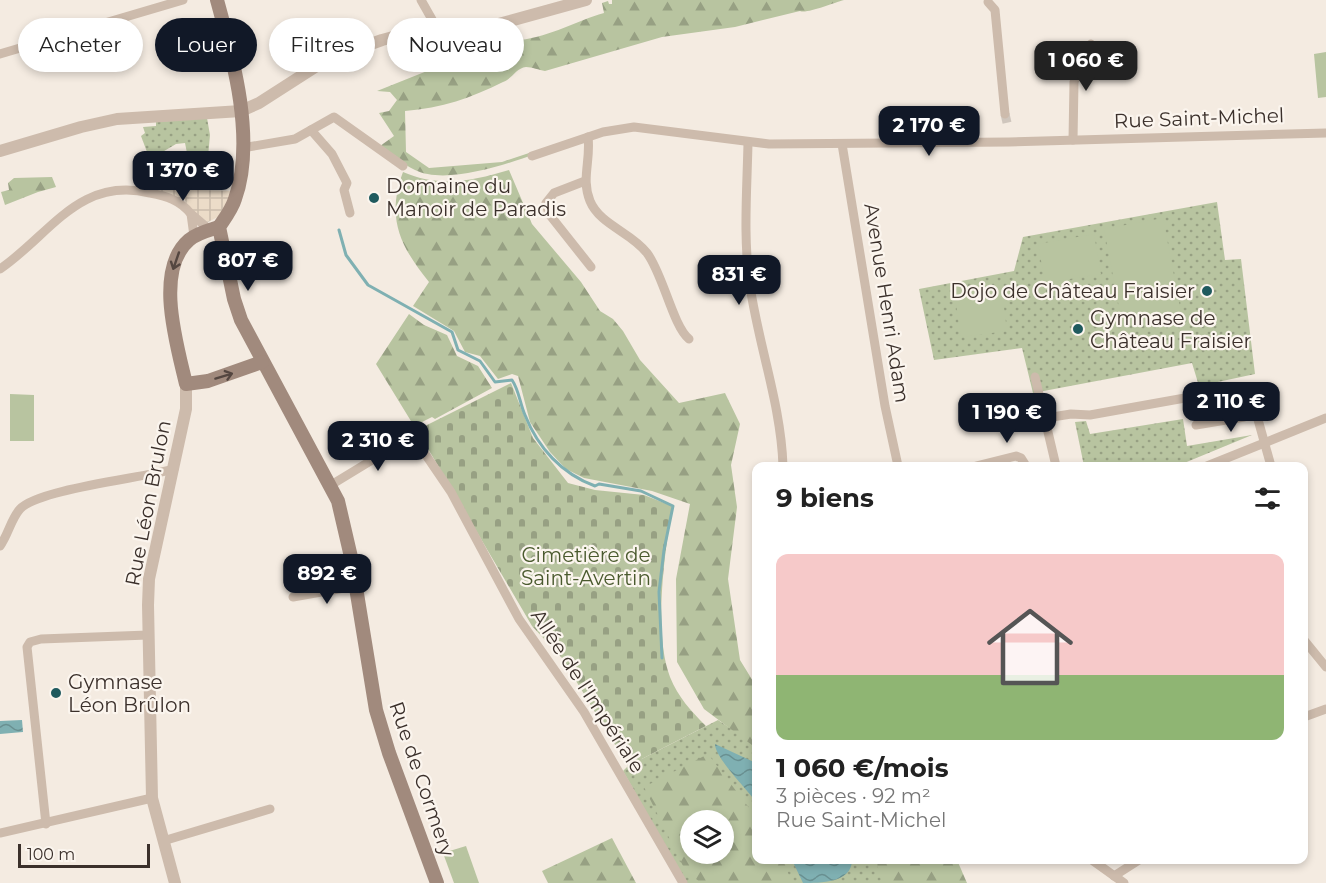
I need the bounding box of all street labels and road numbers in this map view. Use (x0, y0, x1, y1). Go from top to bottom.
street label: Rue Saint-Michel (1113, 103, 1285, 133)
street label: Avenue Henri Adam (859, 201, 915, 405)
street label: Rue Léon Brulon (120, 418, 176, 588)
street label: Allée de l'Impériale (526, 605, 650, 777)
street label: Rue de Cormery (384, 698, 460, 860)

